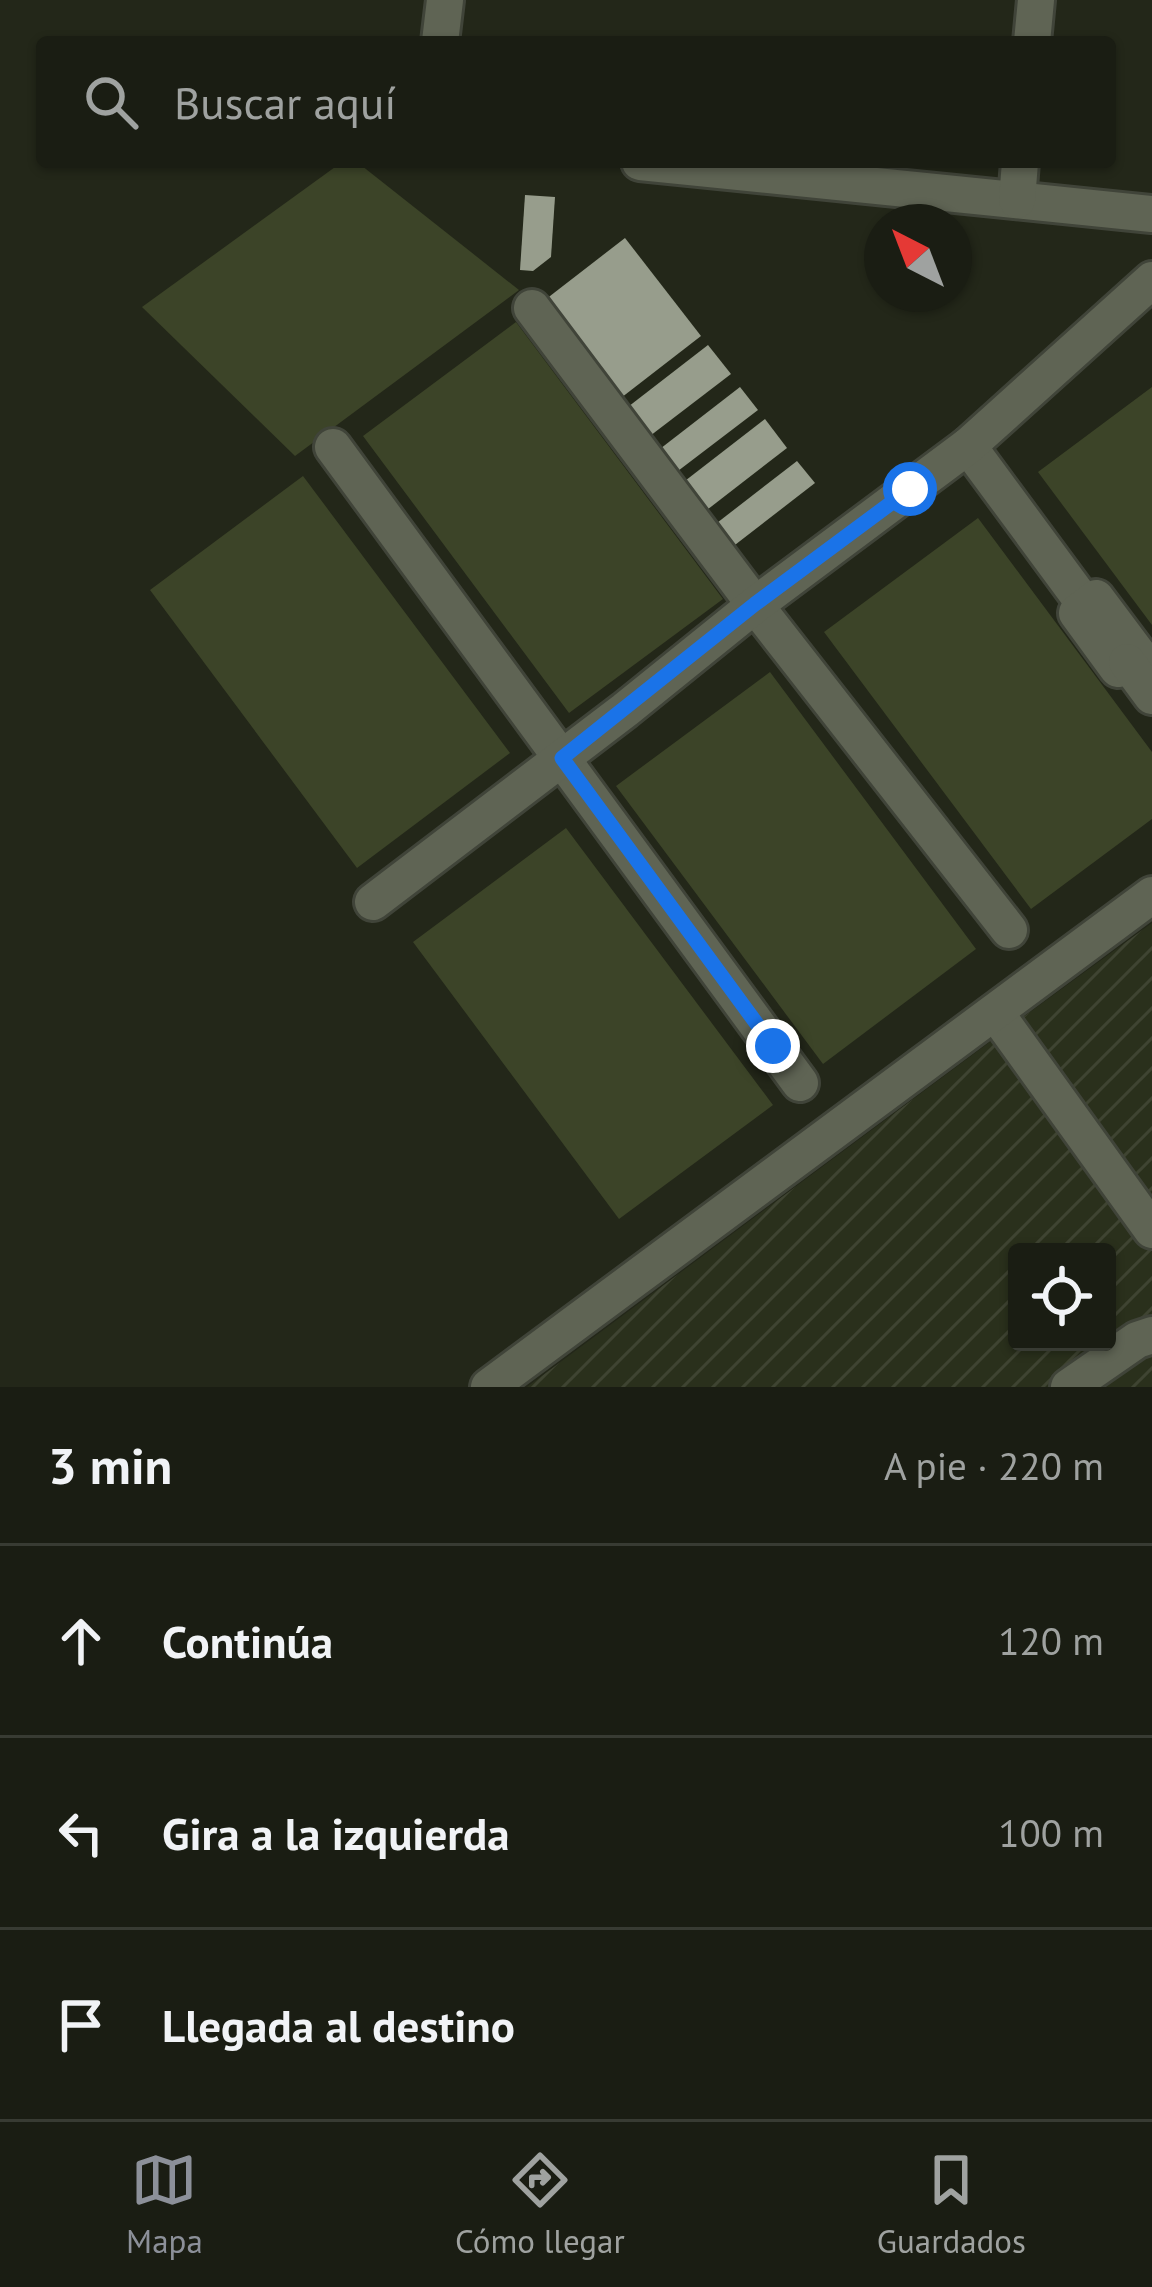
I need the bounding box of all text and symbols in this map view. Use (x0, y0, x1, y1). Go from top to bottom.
search box (36, 36, 1116, 168)
icon: search (78, 69, 144, 135)
text: Buscar aquí (174, 73, 396, 131)
north arrow (864, 204, 972, 312)
route start (883, 462, 937, 516)
route end (746, 1019, 800, 1073)
map controls (1008, 1243, 1116, 1351)
button: locate (1008, 1243, 1116, 1351)
text: 3 min (48, 1432, 172, 1498)
text: A pie · 220 m (884, 1440, 1104, 1491)
icon: ahead (48, 1608, 114, 1674)
text: Continúa (162, 1612, 333, 1670)
text: 120 m (998, 1615, 1104, 1666)
icon: left (48, 1800, 114, 1866)
text: Gira a la izquierda (162, 1804, 510, 1862)
text: 100 m (998, 1807, 1104, 1858)
icon: arrive (48, 1992, 114, 2058)
text: Llegada al destino (162, 1996, 515, 2054)
tab: Mapa (126, 2147, 203, 2262)
tab: Cómo llegar (455, 2147, 625, 2262)
tab: Guardados (877, 2147, 1026, 2262)

